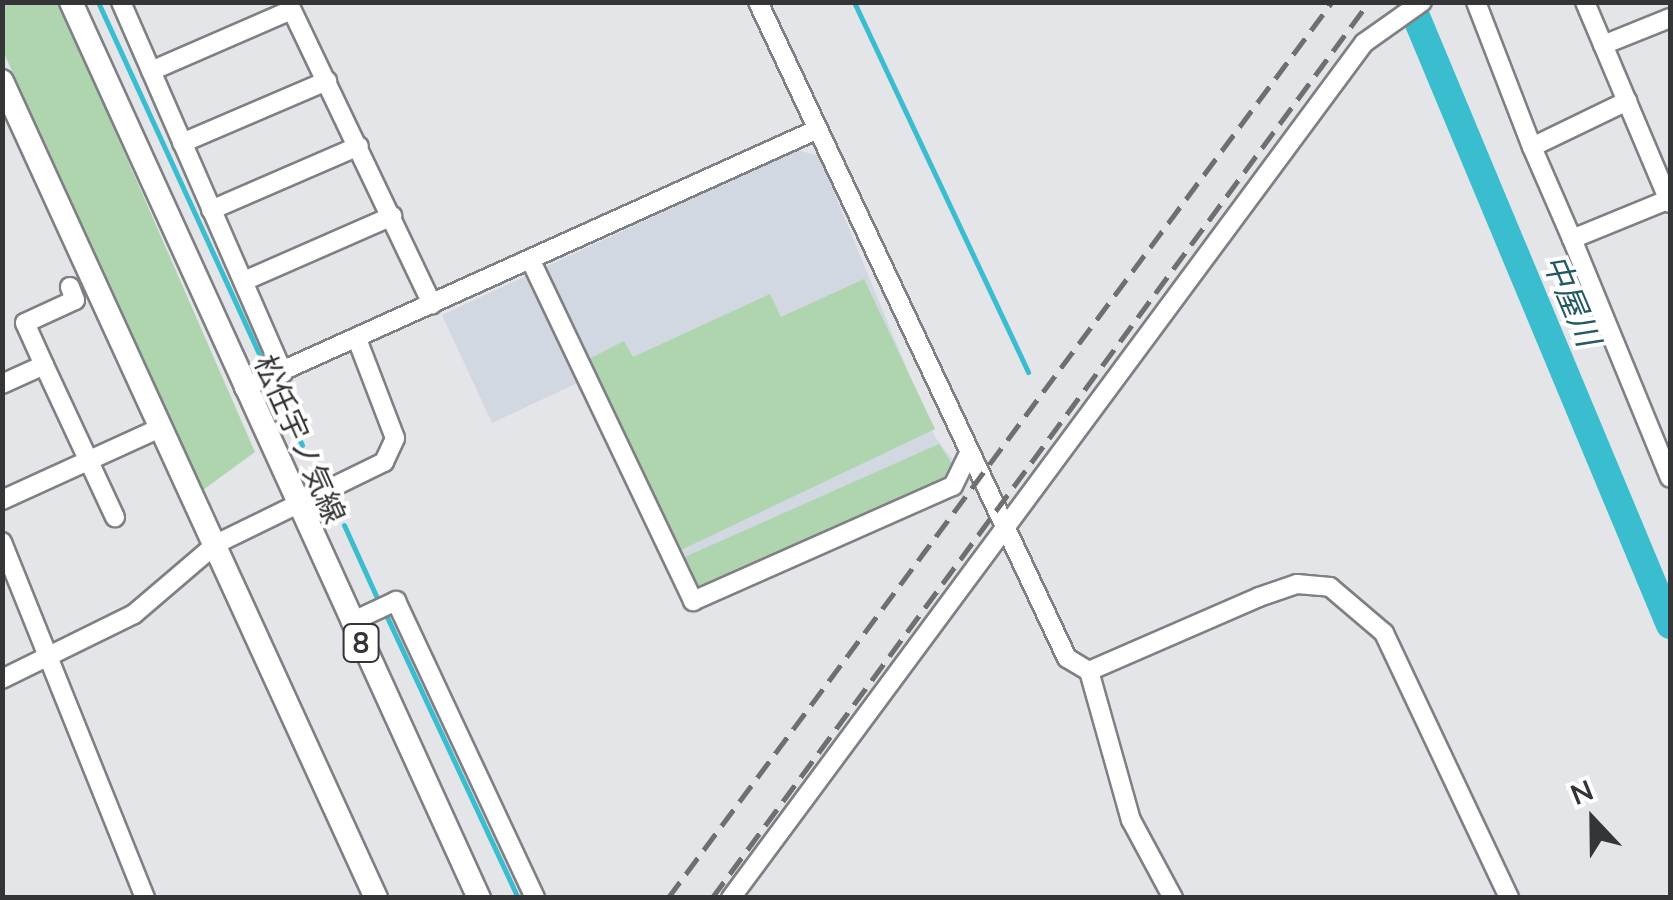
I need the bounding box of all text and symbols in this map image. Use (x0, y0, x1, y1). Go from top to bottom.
water label: 中屋川 (1536, 248, 1608, 352)
street label: 松任宇ノ気線 (247, 349, 353, 529)
road number: 8 (341, 620, 381, 666)
north arrow (1543, 770, 1643, 870)
text: N (1565, 772, 1598, 812)

